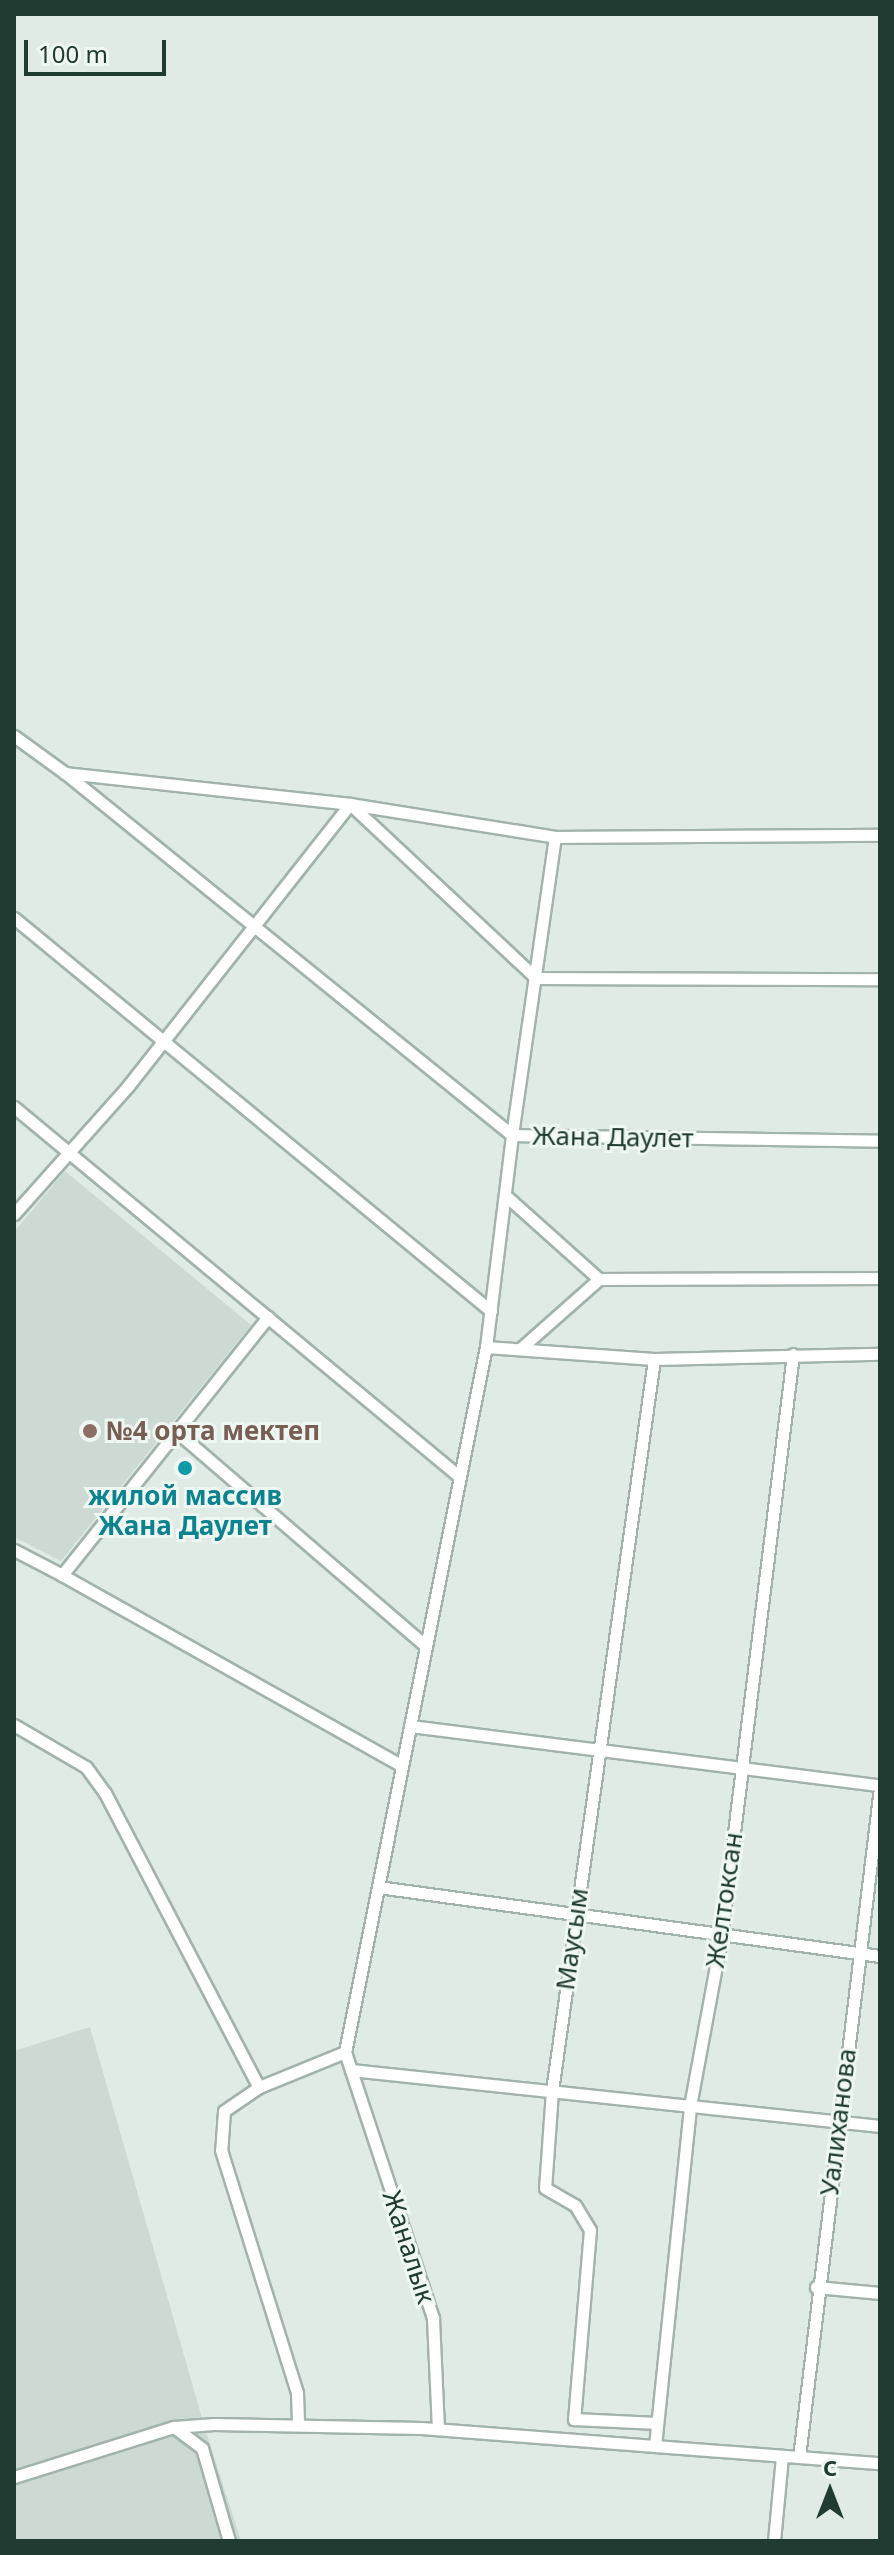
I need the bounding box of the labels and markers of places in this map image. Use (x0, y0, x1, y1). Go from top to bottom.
place label: №4 орта мектеп (106, 1415, 320, 1447)
marker: №4 орта мектеп (81, 1422, 99, 1440)
marker: жилой массив Жана Даулет (176, 1459, 194, 1477)
place label: жилой массив Жана Даулет (88, 1480, 282, 1542)

